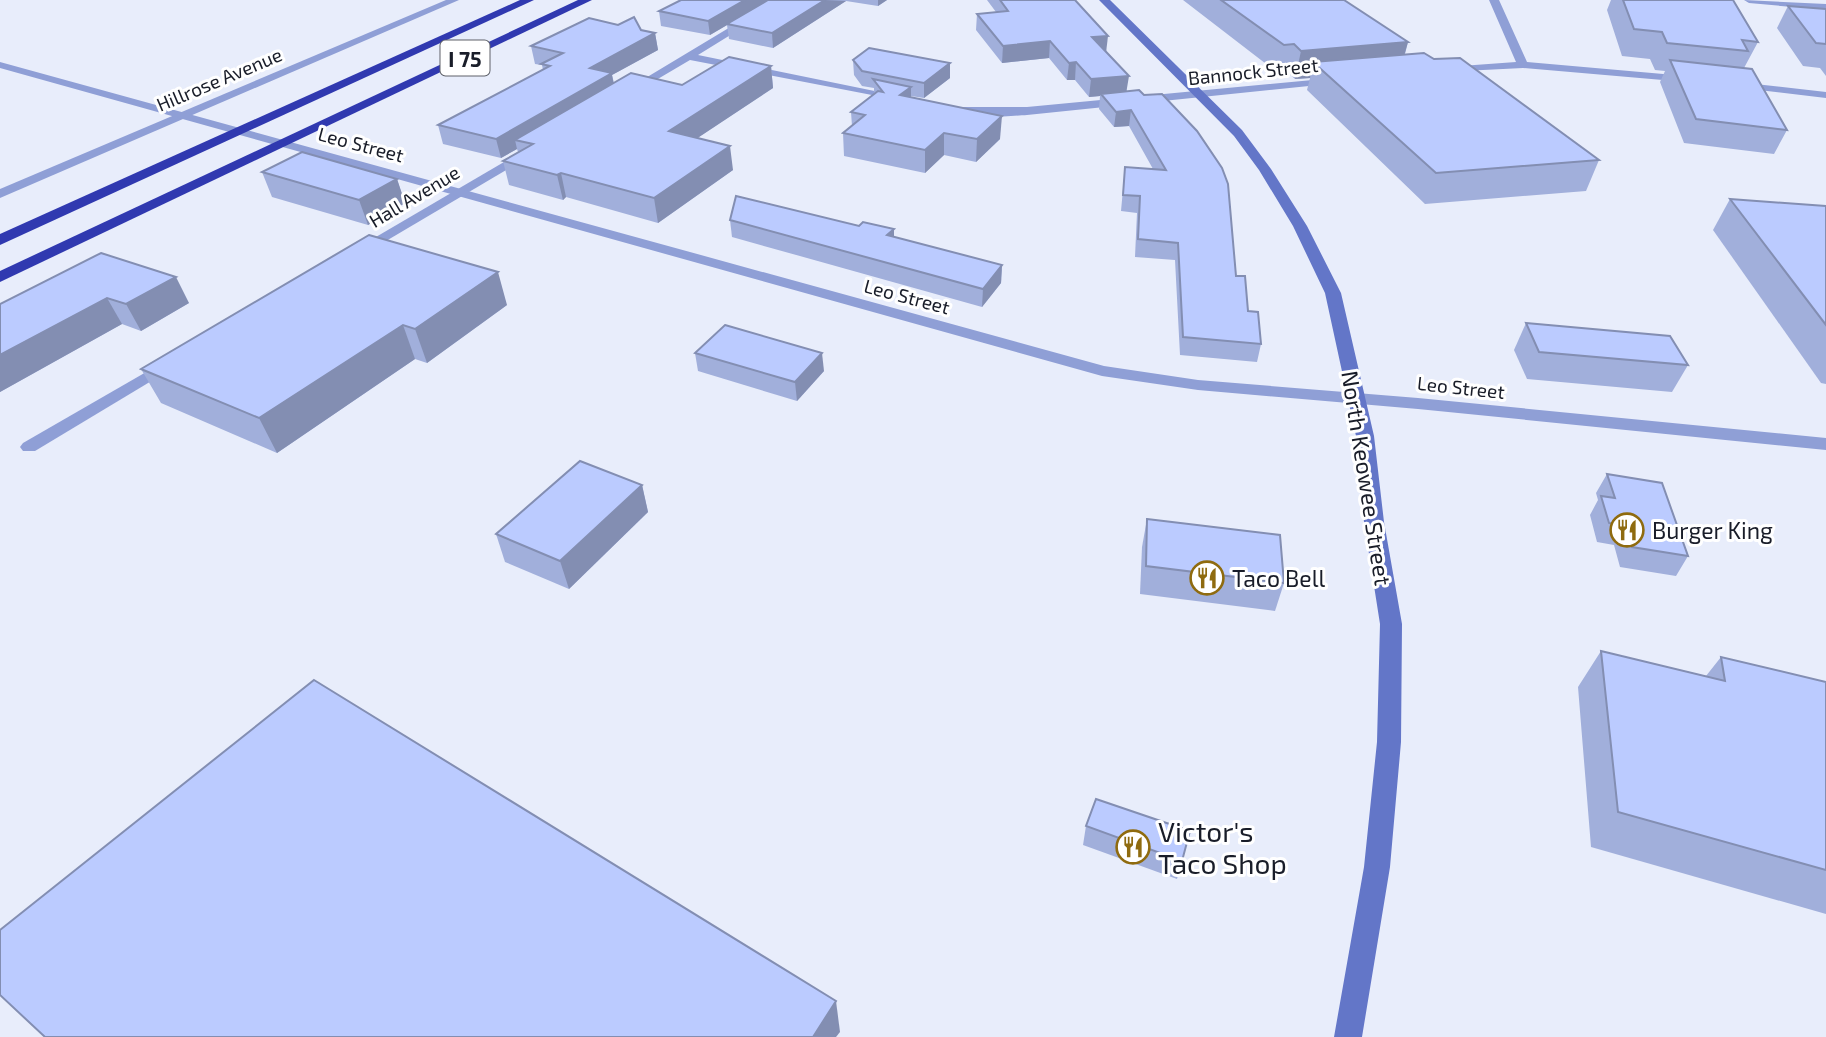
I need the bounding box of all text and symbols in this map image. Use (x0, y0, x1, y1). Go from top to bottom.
road number: I 75 (440, 41, 490, 76)
street label: Hillrose Avenue (153, 42, 285, 116)
street label: Bannock Street (1187, 53, 1319, 89)
street label: Leo Street (316, 122, 406, 166)
street label: Hall Avenue (365, 160, 463, 232)
street label: Leo Street (862, 274, 952, 318)
street label: North Keowee Street (1336, 369, 1398, 588)
street label: Leo Street (1416, 371, 1506, 403)
restaurant icon: Burger King (1608, 511, 1646, 549)
place label: Burger King (1652, 516, 1773, 544)
restaurant icon: Taco Bell (1188, 559, 1226, 597)
place label: Taco Bell (1232, 564, 1326, 592)
place label: Victor's Taco Shop (1158, 814, 1287, 880)
restaurant icon: Victor's Taco Shop (1114, 828, 1152, 866)

